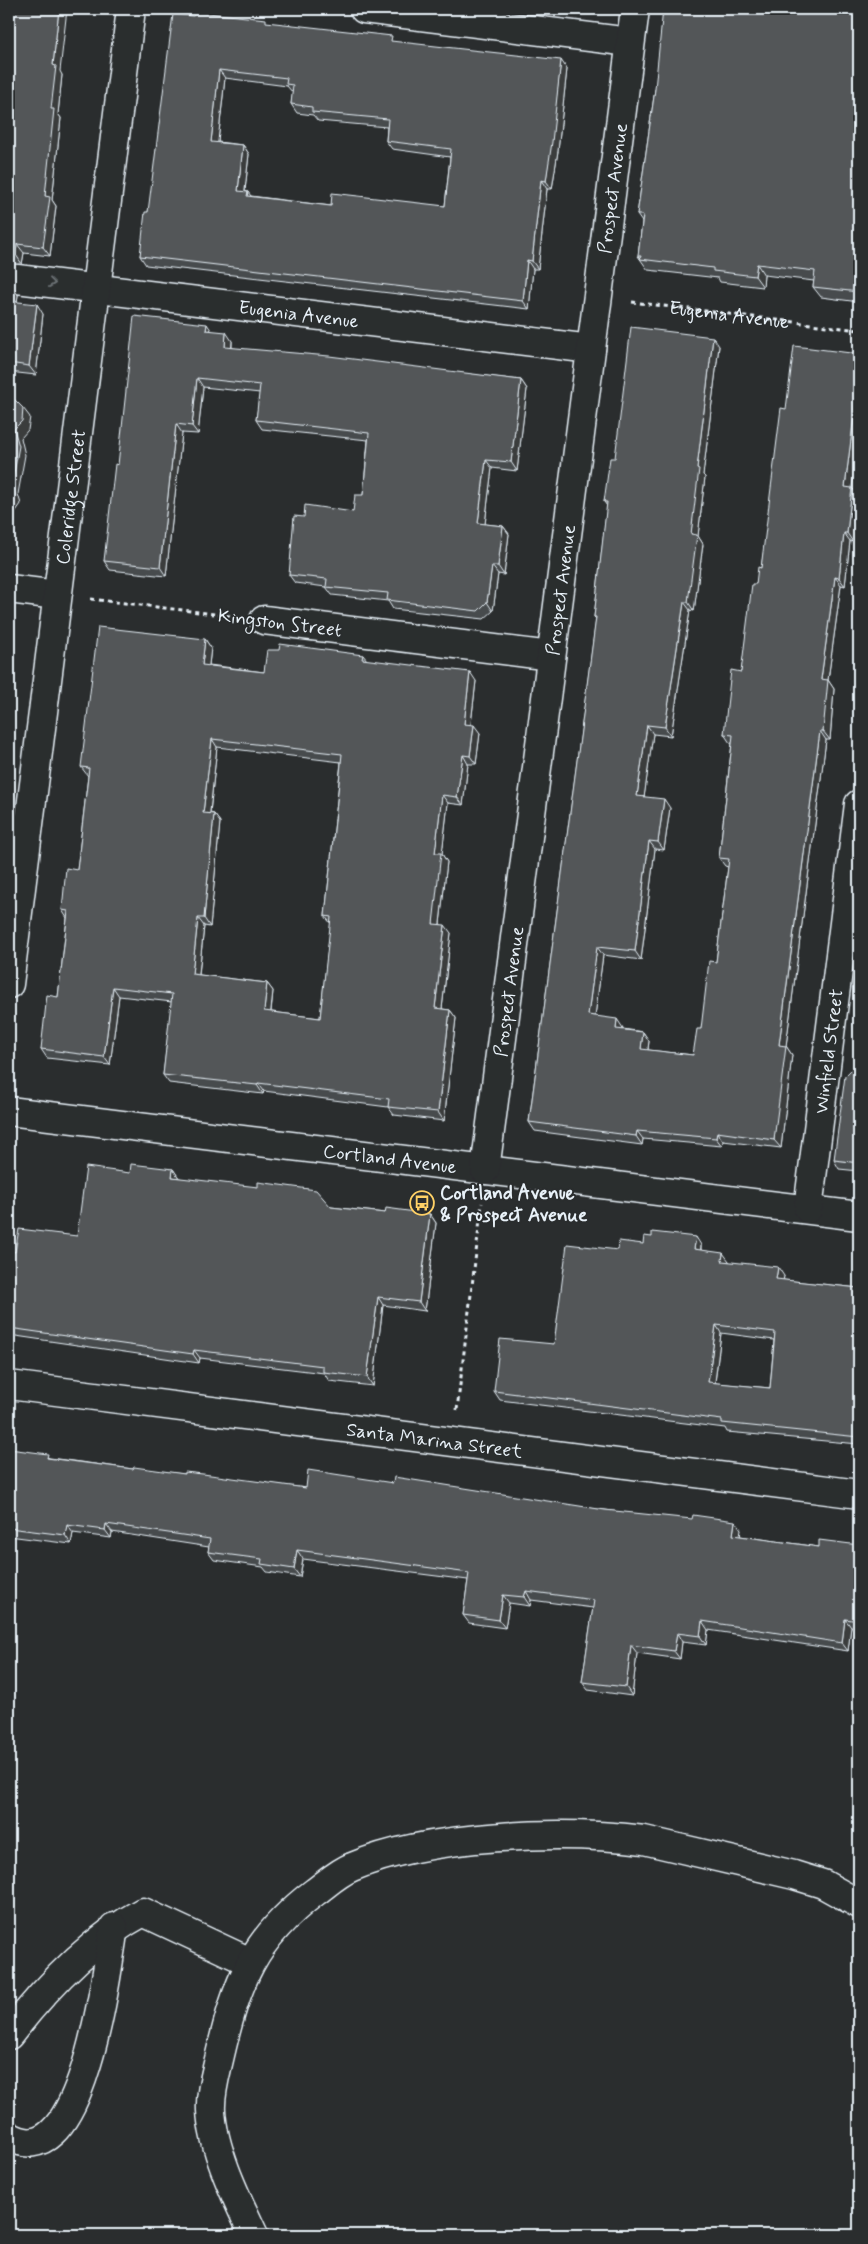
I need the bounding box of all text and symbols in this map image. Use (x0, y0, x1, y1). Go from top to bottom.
street label: Prospect Avenue (593, 122, 634, 255)
one-way arrow (49, 277, 57, 288)
street label: Eugenia Avenue (237, 295, 360, 335)
street label: Eugenia Avenue (668, 296, 791, 335)
street label: Coleridge Street (51, 428, 92, 566)
street label: Prospect Avenue (541, 523, 582, 657)
street label: Kingston Street (216, 603, 343, 645)
street label: Prospect Avenue (489, 925, 530, 1058)
street label: Winfield Street (809, 987, 850, 1115)
street label: Cortland Avenue (322, 1139, 458, 1180)
place label: Cortland Avenue & Prospect Avenue (440, 1181, 588, 1228)
bus stop icon: Cortland Avenue & Prospect Avenue (409, 1190, 435, 1216)
street label: Santa Marina Street (345, 1417, 524, 1465)

